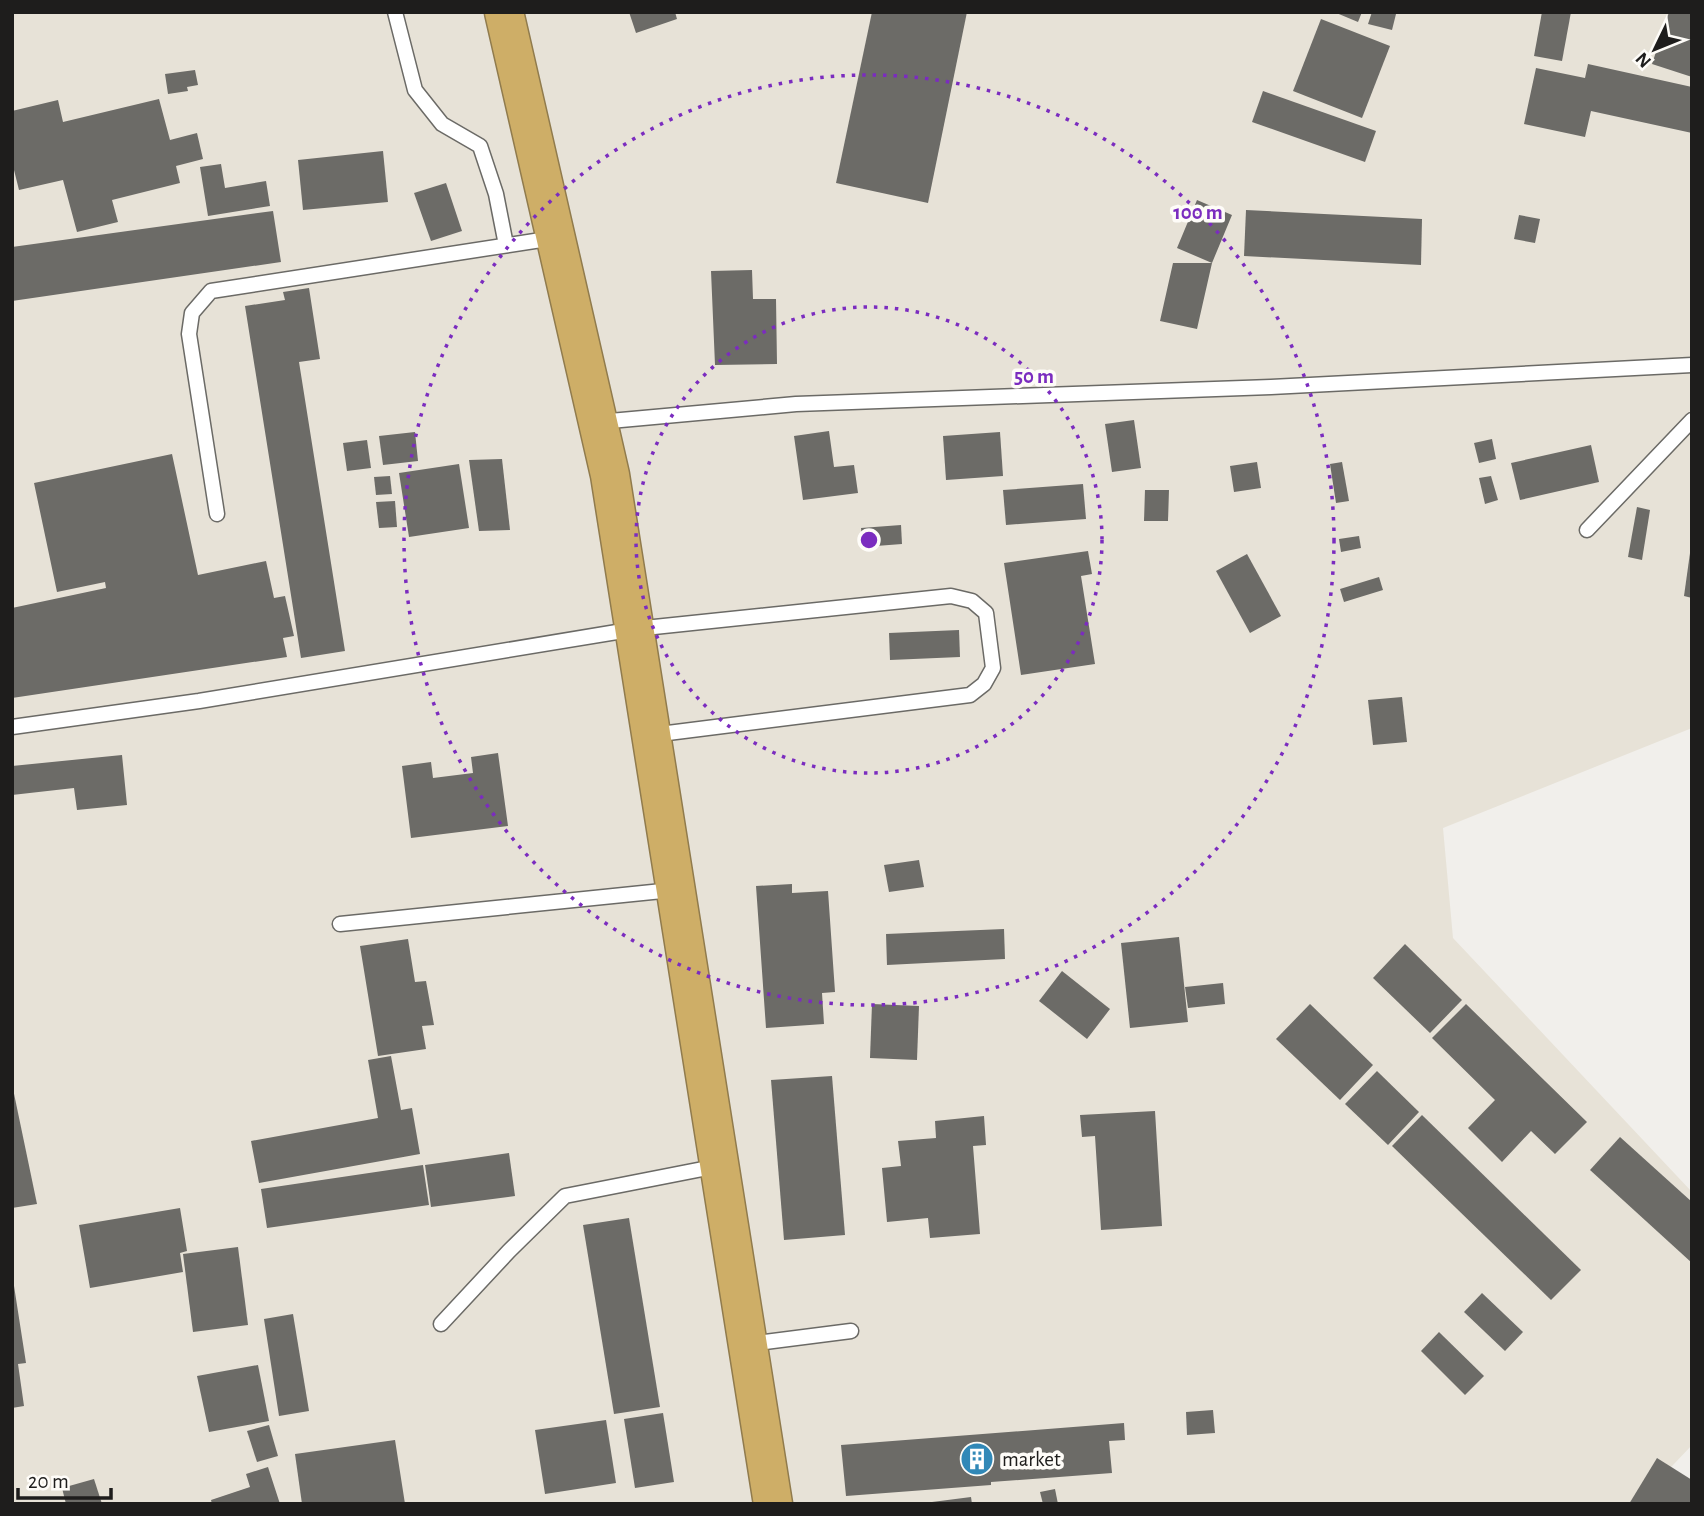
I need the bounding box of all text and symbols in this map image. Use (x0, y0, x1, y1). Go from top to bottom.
north arrow (1620, 14, 1690, 84)
text: N (1632, 48, 1655, 71)
text: 100 m (1173, 202, 1223, 223)
text: 50 m (1014, 366, 1054, 387)
centre of rings (857, 528, 881, 552)
building icon: market (958, 1440, 996, 1478)
place label: market (1002, 1449, 1061, 1470)
scale bar (18, 1456, 110, 1500)
text: 20 m (28, 1471, 69, 1492)

